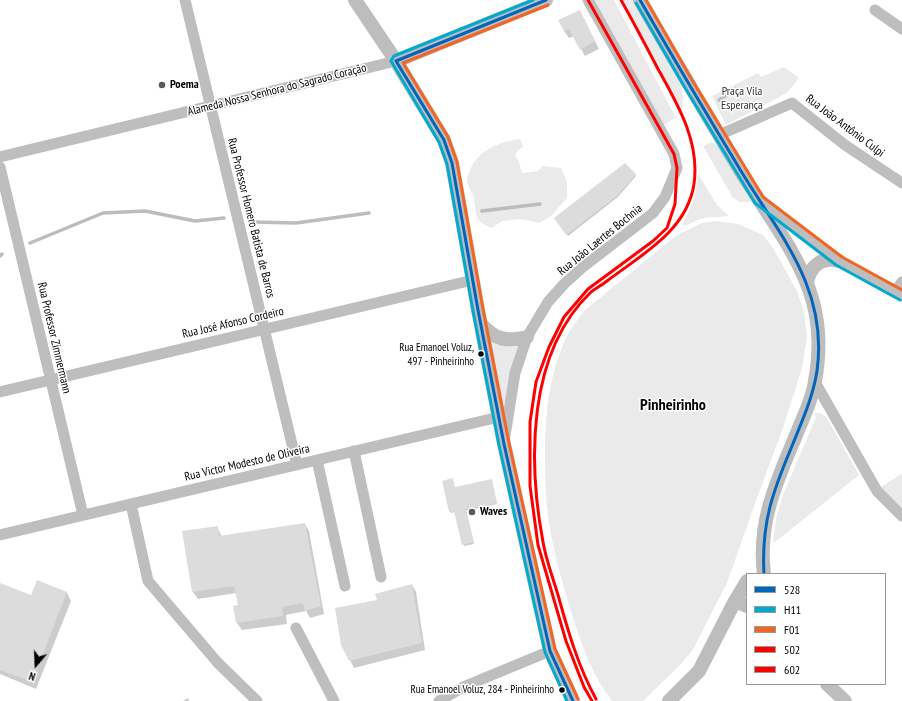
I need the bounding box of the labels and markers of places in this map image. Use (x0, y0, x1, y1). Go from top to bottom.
place label: Poema (170, 78, 199, 92)
marker: Poema (157, 80, 167, 90)
place label: Rua Emanoel Voluz, 497 - Pinheirinho (399, 341, 474, 367)
marker: Rua Emanoel Voluz, 497 - Pinheirinho (476, 349, 486, 359)
place label: Waves (480, 505, 507, 519)
marker: Waves (467, 507, 477, 517)
place label: Rua Emanoel Voluz, 284 - Pinheirinho (410, 683, 554, 697)
marker: Rua Emanoel Voluz, 284 - Pinheirinho (557, 685, 567, 695)

